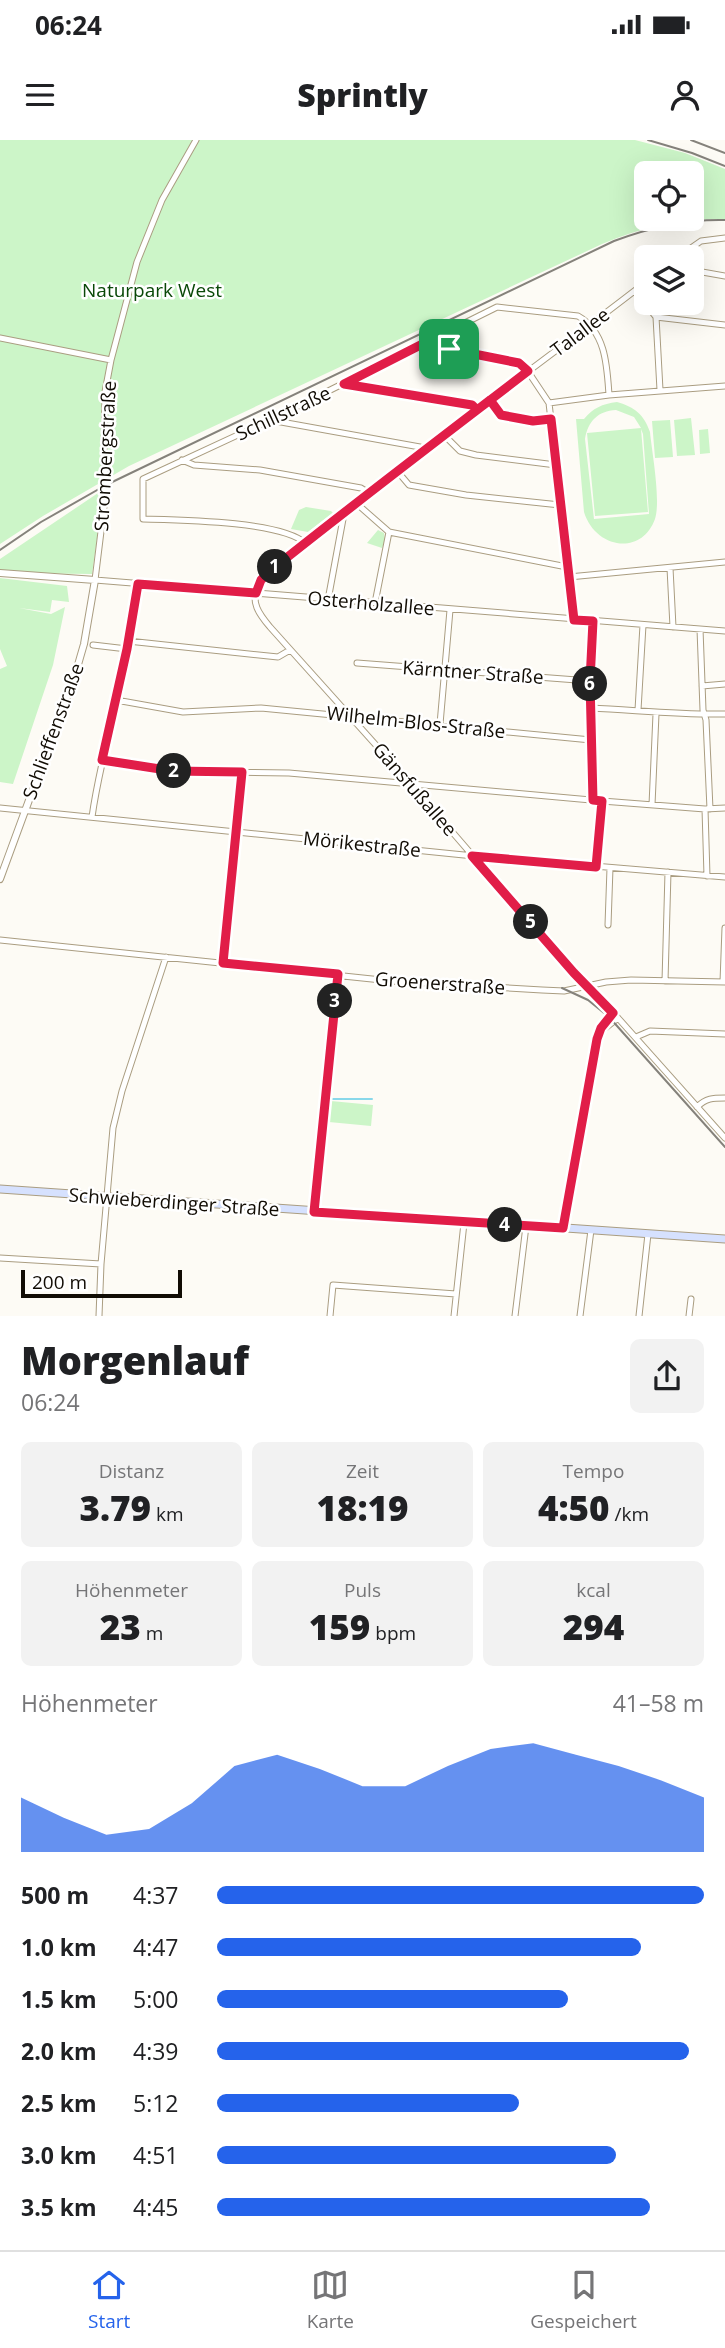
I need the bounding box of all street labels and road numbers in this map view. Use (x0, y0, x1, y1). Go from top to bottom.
street label: Talallee (545, 301, 615, 363)
street label: Strombergstraße (88, 380, 122, 532)
street label: Schillstraße (231, 380, 335, 446)
street label: Osterholzallee (306, 585, 436, 621)
street label: Kärntner Straße (402, 654, 544, 690)
street label: Schlieffenstraße (16, 659, 90, 803)
street label: Wilhelm-Blos-Straße (325, 700, 507, 744)
street label: Gänsfußallee (367, 737, 463, 841)
street label: Mörikestraße (302, 825, 422, 863)
street label: Groenerstraße (374, 965, 506, 1001)
street label: Schwieberdinger Straße (68, 1182, 280, 1222)

